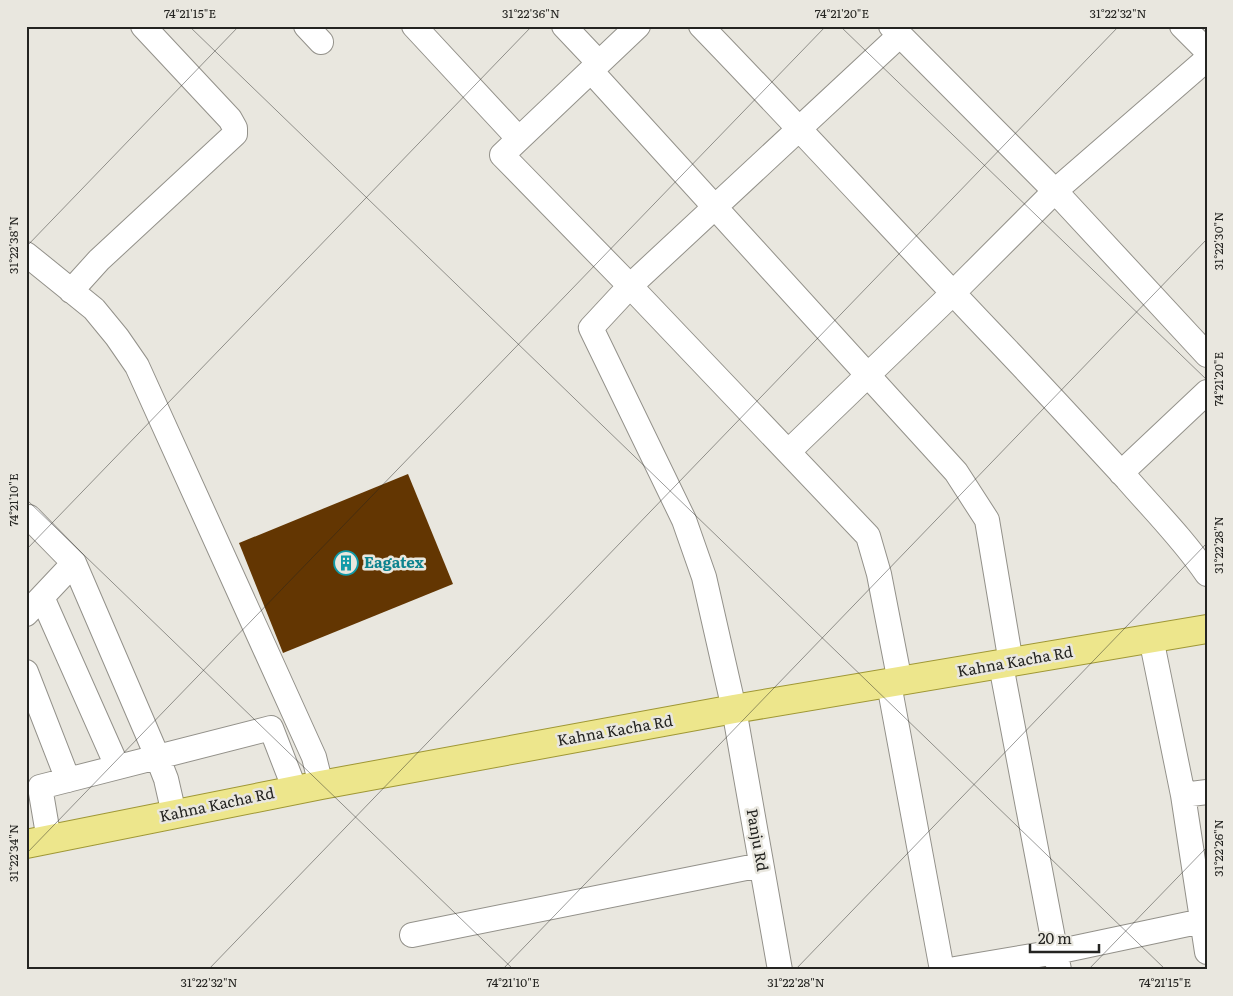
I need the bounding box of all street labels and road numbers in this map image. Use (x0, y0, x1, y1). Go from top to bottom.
street label: Kahna Kacha Rd (955, 639, 1074, 682)
street label: Kahna Kacha Rd (555, 708, 674, 751)
street label: Kahna Kacha Rd (157, 780, 276, 827)
street label: Panju Rd (742, 807, 775, 873)

